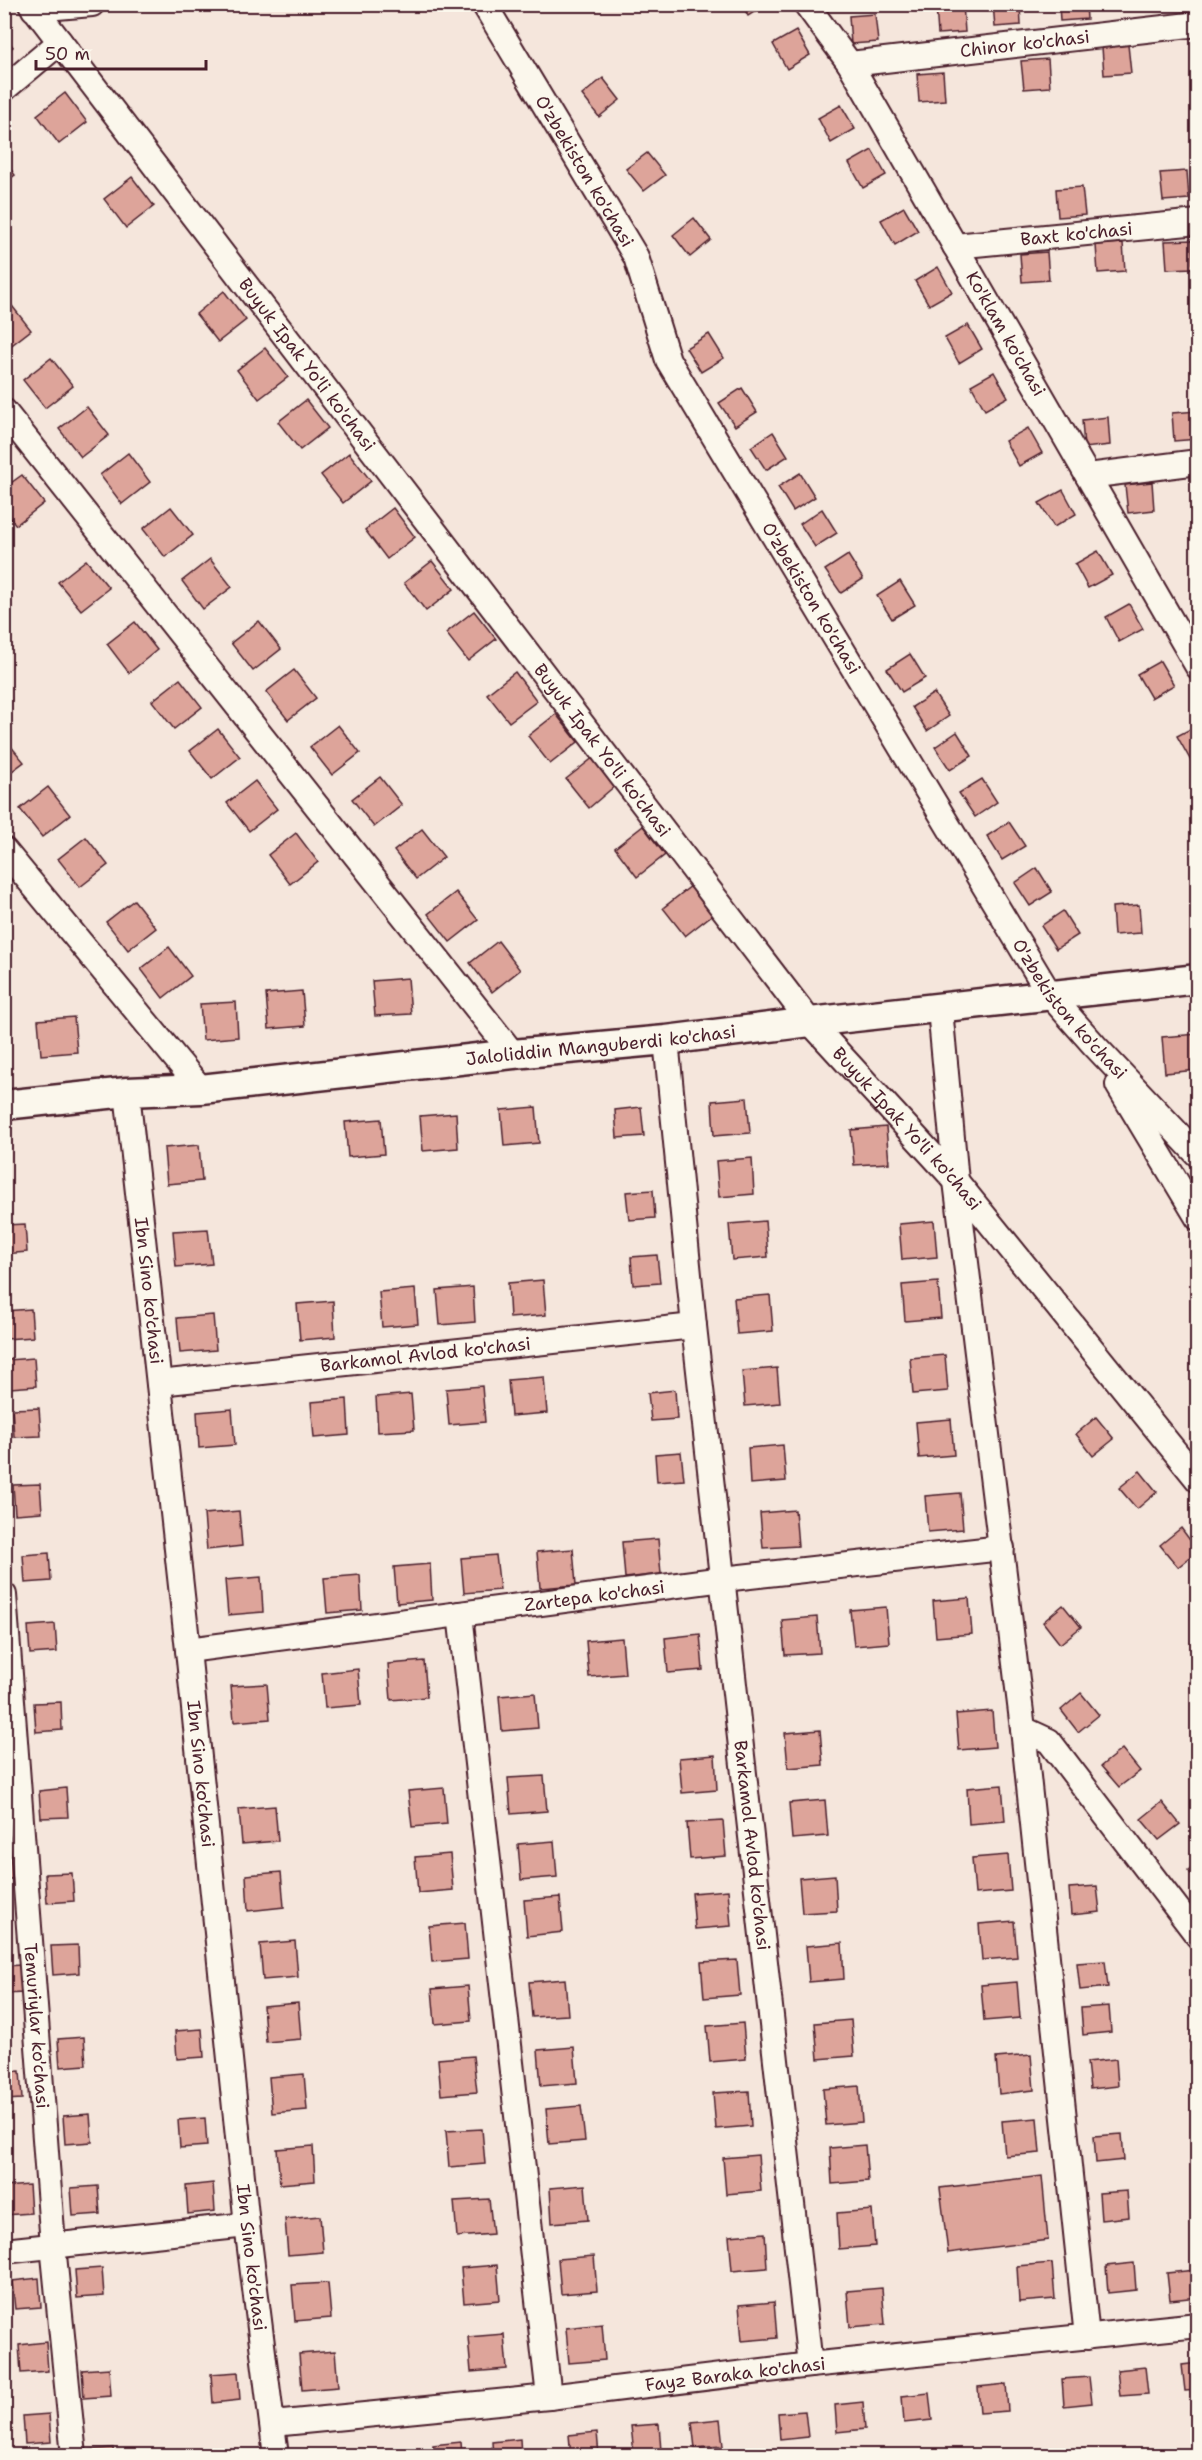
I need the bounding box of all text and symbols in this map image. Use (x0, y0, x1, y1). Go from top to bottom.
street label: Chinor ko'chasi (959, 25, 1091, 63)
scale bar (36, 33, 206, 71)
text: 50 m (45, 42, 90, 66)
street label: O'zbekiston ko'chasi (530, 91, 639, 252)
street label: Baxt ko'chasi (1019, 217, 1134, 251)
street label: Ko'klam ko'chasi (960, 267, 1051, 401)
street label: Buyuk Ipak Yo'li ko'chasi (233, 273, 381, 456)
street label: O'zbekiston ko'chasi (756, 518, 866, 679)
street label: Buyuk Ipak Yo'li ko'chasi (528, 659, 676, 842)
street label: O'zbekiston ko'chasi (1007, 934, 1132, 1084)
street label: Jaloliddin Manguberdi ko'chasi (465, 1019, 737, 1071)
street label: Buyuk Ipak Yo'li ko'chasi (827, 1042, 987, 1215)
street label: Ibn Sino ko'chasi (129, 1216, 169, 1366)
street label: Barkamol Avlod ko'chasi (319, 1331, 532, 1378)
street label: Zartepa ko'chasi (523, 1575, 666, 1617)
street label: Ibn Sino ko'chasi (181, 1699, 220, 1849)
street label: Barkamol Avlod ko'chasi (728, 1739, 776, 1952)
street label: Temuriylar ko'chasi (18, 1942, 55, 2109)
street label: Ibn Sino ko'chasi (231, 2183, 272, 2332)
street label: Fayz Baraka ko'chasi (644, 2351, 827, 2397)

